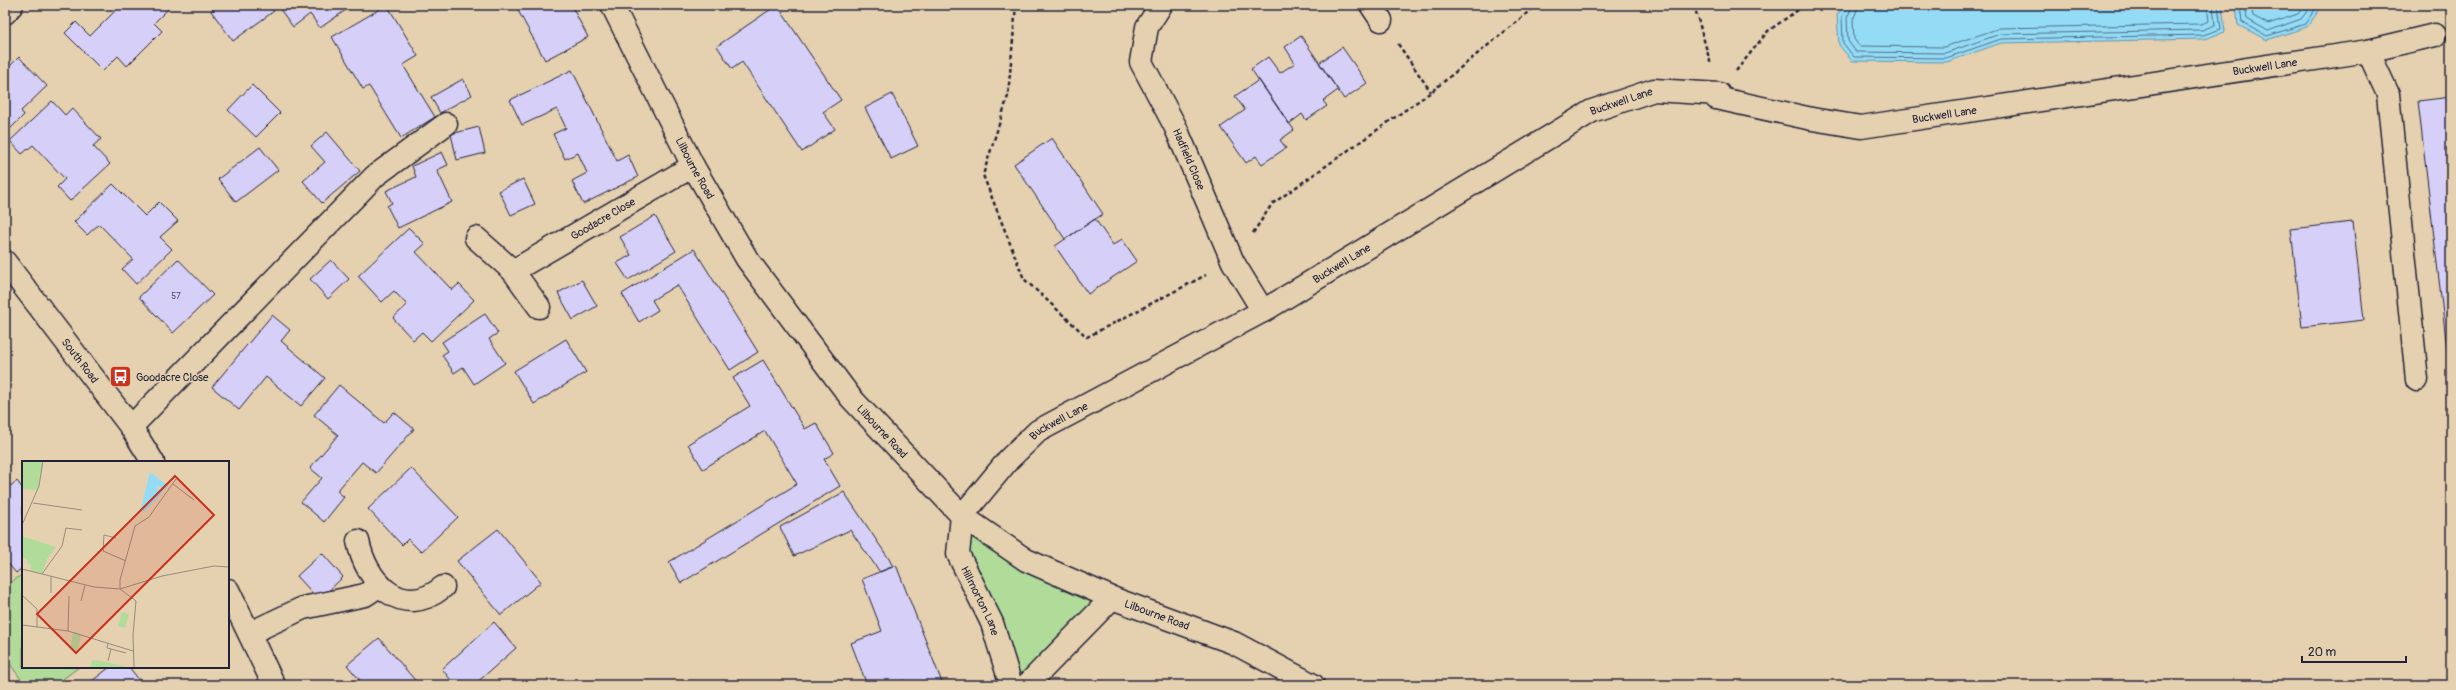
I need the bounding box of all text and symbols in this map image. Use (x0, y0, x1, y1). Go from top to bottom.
street label: Buckwell Lane (2232, 55, 2299, 78)
street label: Buckwell Lane (1588, 84, 1655, 118)
street label: Buckwell Lane (1911, 103, 1978, 126)
street label: Hadfield Close (1170, 126, 1208, 192)
street label: Lilbourne Road (673, 135, 717, 201)
street label: Goodacre Close (568, 194, 638, 242)
street label: Buckwell Lane (1310, 241, 1373, 286)
house number: 57 (171, 291, 181, 302)
street label: South Road (59, 336, 101, 385)
bus stop icon: Goodacre Close (108, 364, 134, 390)
place label: Goodacre Close (136, 371, 209, 384)
street label: Buckwell Lane (1026, 399, 1090, 442)
street label: Lilbourne Road (854, 402, 910, 461)
inset map (22, 461, 229, 668)
street label: Hillmorton Lane (958, 564, 1002, 637)
street label: Lilbourne Road (1123, 597, 1191, 633)
scale bar (2302, 638, 2406, 664)
text: 20 m (2308, 645, 2337, 660)

